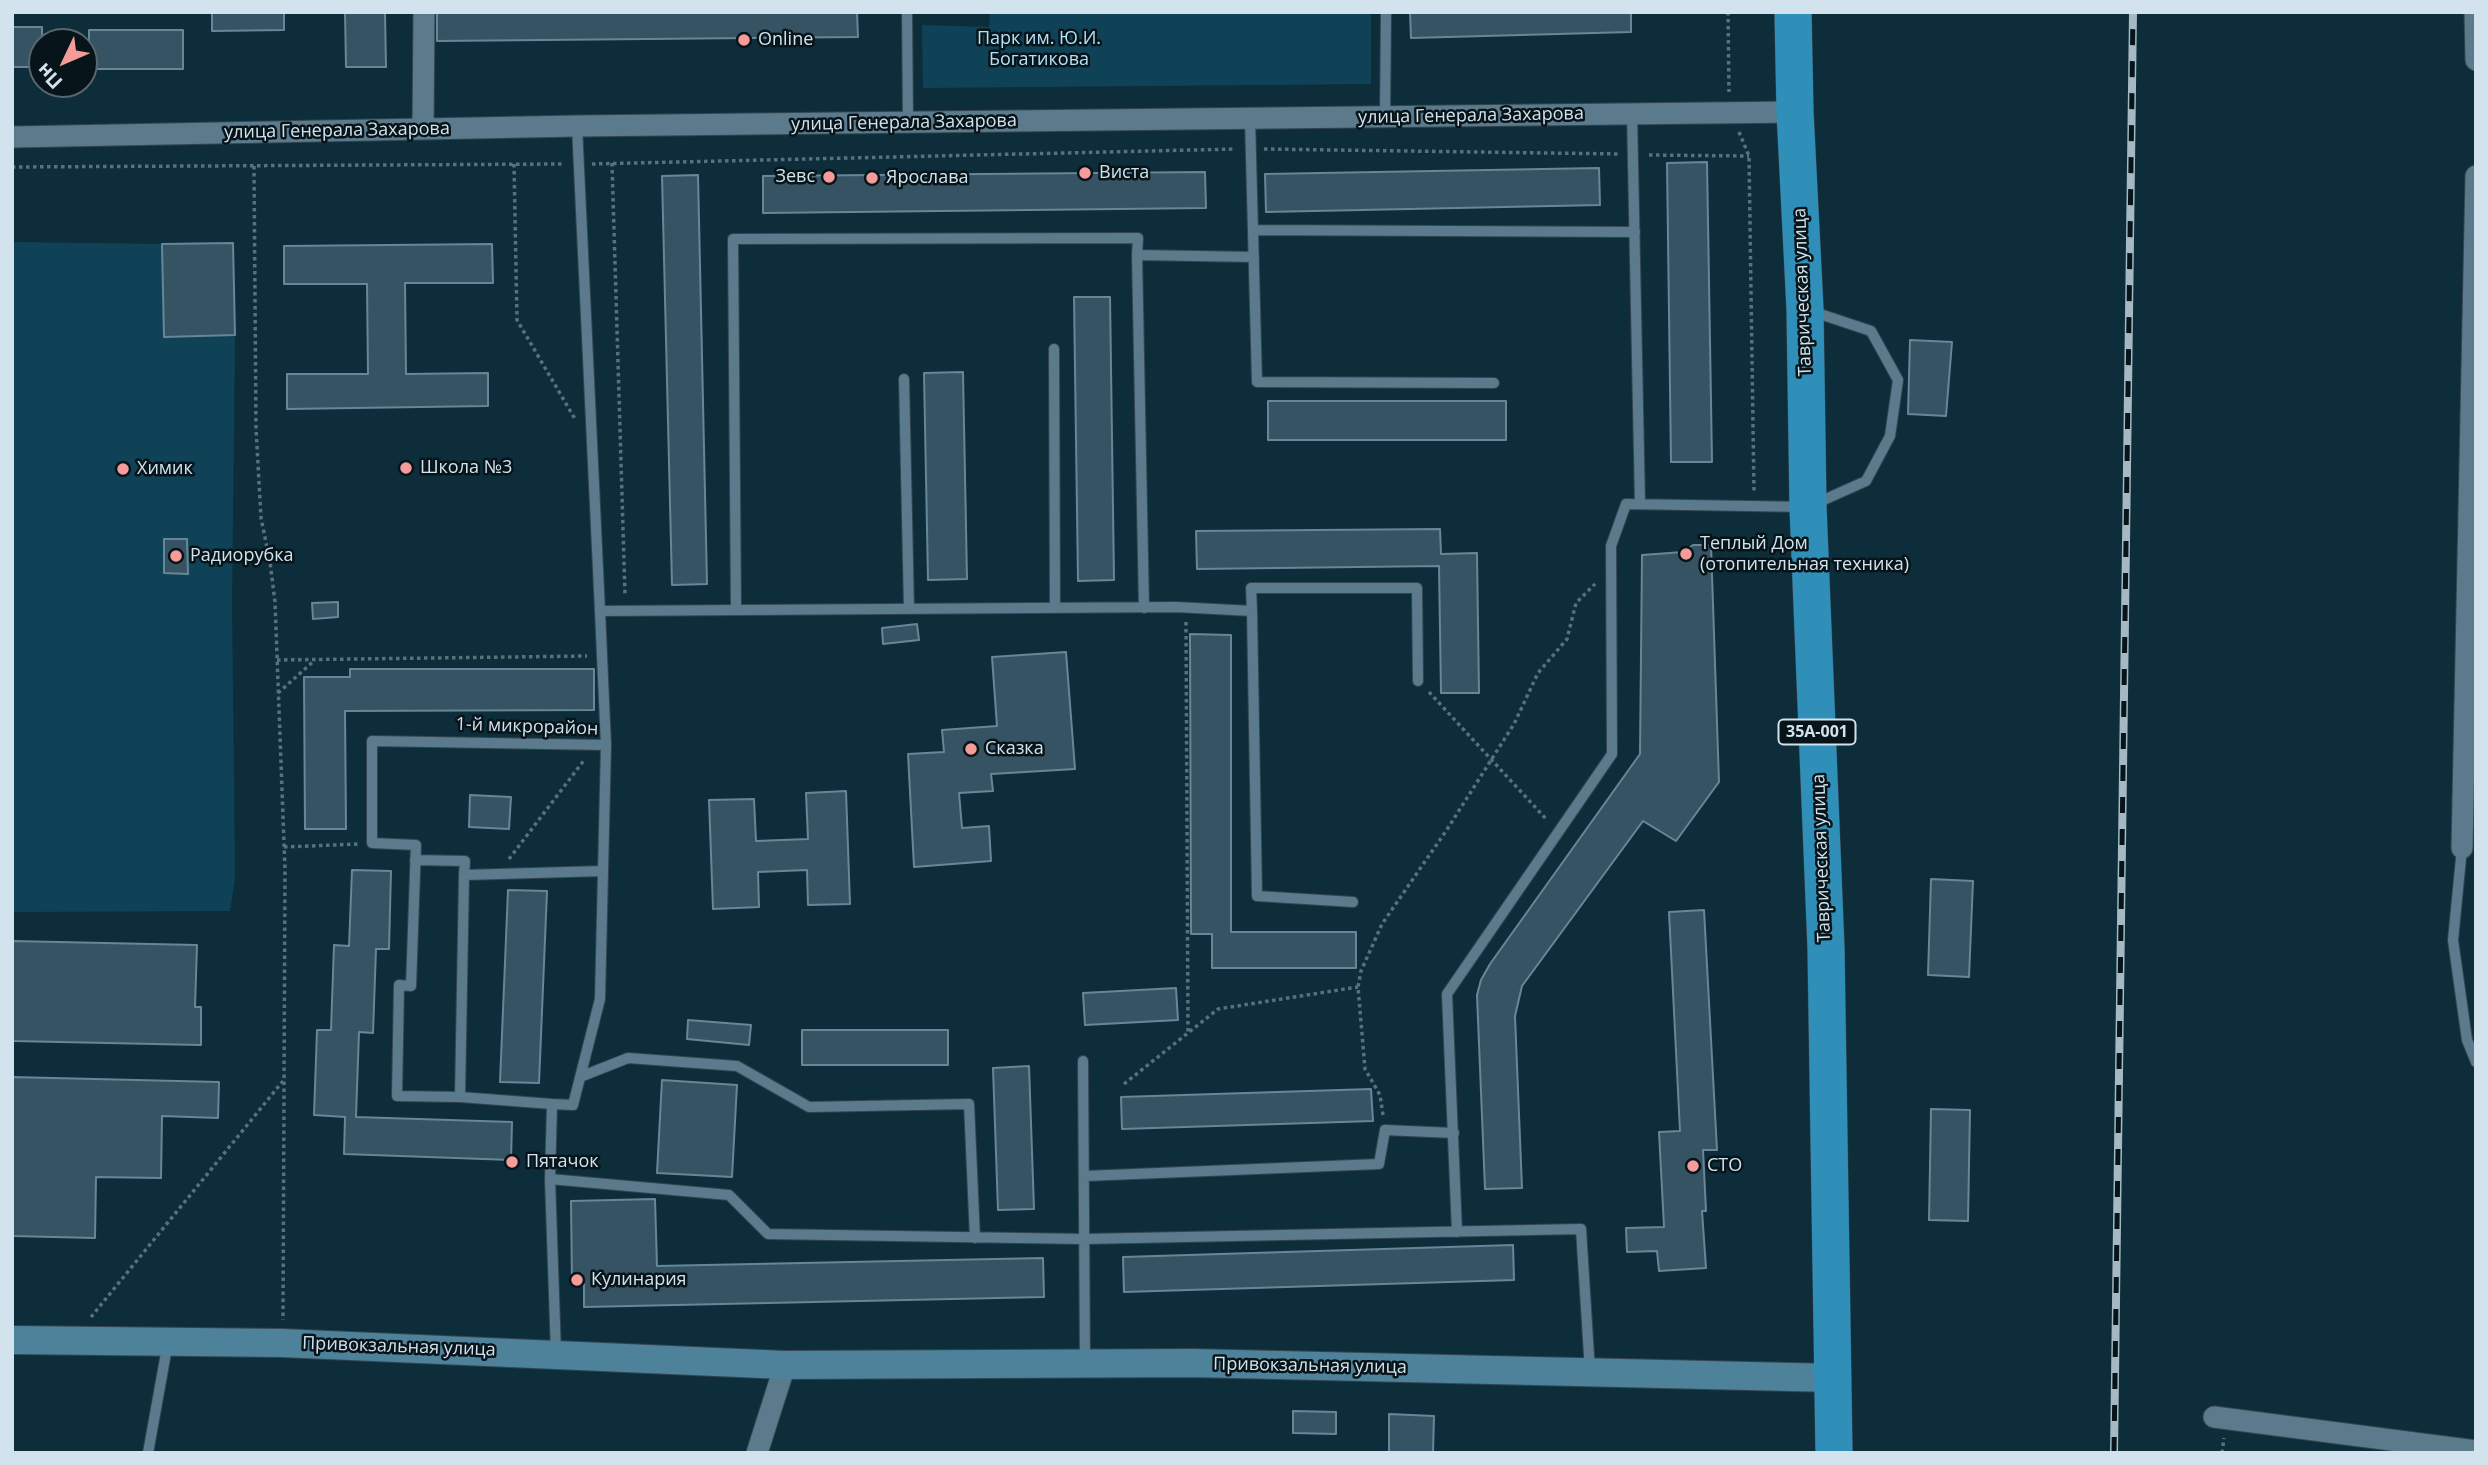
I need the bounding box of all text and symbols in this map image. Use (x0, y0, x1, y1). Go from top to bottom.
north arrow (28, 28, 98, 98)
park label: Парк им. Ю.И. Богатикова (977, 28, 1101, 70)
place label: Online (758, 29, 813, 51)
marker: Online (736, 32, 752, 48)
text: Пн (31, 58, 68, 95)
street label: улица Генерала Захарова (1358, 103, 1584, 129)
street label: улица Генерала Захарова (791, 110, 1017, 136)
street label: улица Генерала Захарова (224, 118, 450, 144)
place label: Виста (1099, 162, 1149, 184)
marker: Виста (1077, 165, 1093, 181)
place label: Зевс (775, 166, 815, 188)
place label: Ярослава (886, 167, 968, 189)
marker: Зевс (821, 169, 837, 185)
marker: Ярослава (864, 170, 880, 186)
street label: Таврическая улица (1789, 208, 1817, 376)
place label: Школа №3 (420, 457, 512, 479)
place label: Химик (137, 458, 193, 480)
marker: Школа №3 (398, 460, 414, 476)
marker: Химик (115, 461, 131, 477)
place label: Теплый Дом (отопительная техника) (1700, 533, 1909, 576)
place label: Радиорубка (190, 545, 293, 567)
marker: Теплый Дом (отопительная техника) (1678, 546, 1694, 562)
marker: Радиорубка (168, 548, 184, 564)
street label: 1-й микрорайон (455, 714, 599, 740)
road number: 35А-001 (1778, 720, 1856, 744)
place label: Сказка (985, 738, 1044, 760)
marker: Сказка (963, 741, 979, 757)
street label: Таврическая улица (1808, 774, 1836, 942)
place label: Пятачок (526, 1151, 599, 1173)
marker: Пятачок (504, 1154, 520, 1170)
place label: СТО (1707, 1155, 1742, 1177)
marker: СТО (1685, 1158, 1701, 1174)
place label: Кулинария (591, 1269, 687, 1291)
marker: Кулинария (569, 1272, 585, 1288)
street label: Привокзальная улица (302, 1333, 496, 1361)
street label: Привокзальная улица (1213, 1354, 1407, 1378)

